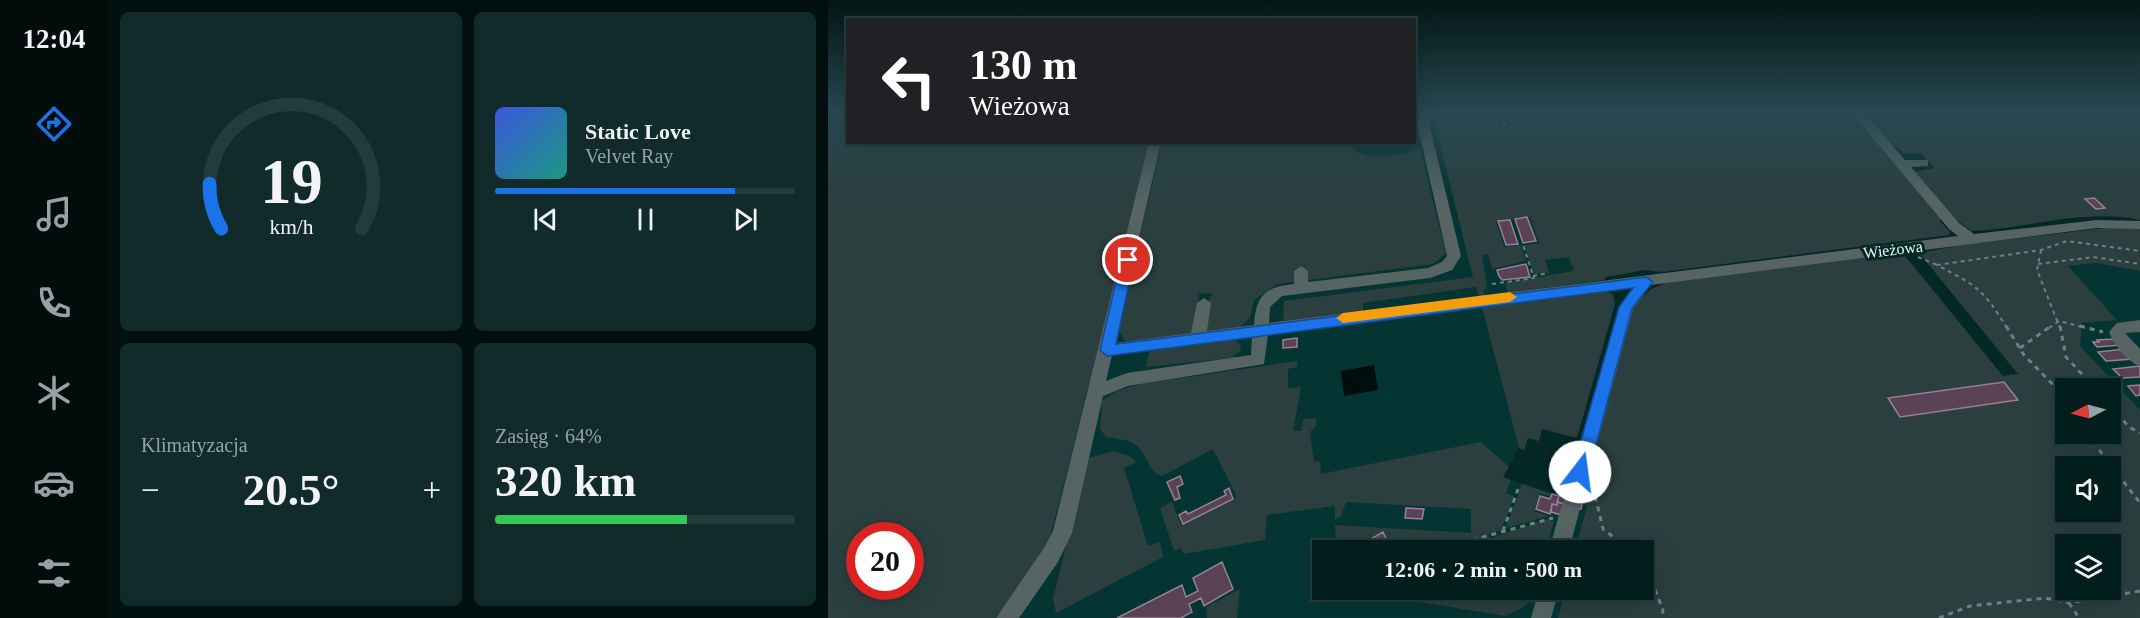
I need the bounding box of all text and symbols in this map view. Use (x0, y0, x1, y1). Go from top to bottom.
text: 12:04 (23, 24, 86, 54)
icon: left (870, 42, 948, 120)
text: 130 m (969, 42, 1078, 88)
text: Wieżowa (969, 91, 1070, 121)
icon: directions (33, 103, 75, 145)
text: Static Love (585, 119, 691, 144)
text: Velvet Ray (585, 145, 673, 167)
text: 19 (260, 147, 322, 216)
icon: music (33, 193, 75, 235)
icon: previous (529, 203, 562, 236)
icon: pause (629, 203, 662, 236)
icon: next (729, 203, 762, 236)
text: km/h (269, 215, 313, 239)
pin (1102, 234, 1153, 285)
street label: Wieżowa (1862, 237, 1924, 262)
icon: arrive (1111, 243, 1144, 276)
icon: phone (33, 282, 75, 324)
icon: climate (33, 372, 75, 414)
north arrow (2055, 378, 2121, 444)
map controls (2055, 378, 2121, 600)
text: Zasięg · 64% (495, 425, 602, 447)
text: Klimatyzacja (141, 434, 248, 456)
position arrow (1548, 440, 1612, 504)
text: 320 km (495, 456, 636, 506)
button: sound (2055, 456, 2121, 522)
icon: car (33, 462, 75, 504)
text: 20.5° (243, 465, 339, 515)
text: − (141, 472, 160, 508)
text: + (422, 472, 441, 508)
speed limit sign: 20 (846, 522, 924, 600)
button: layers (2055, 534, 2121, 600)
icon: filters (33, 552, 75, 594)
text: 12:06 · 2 min · 500 m (1384, 557, 1582, 582)

